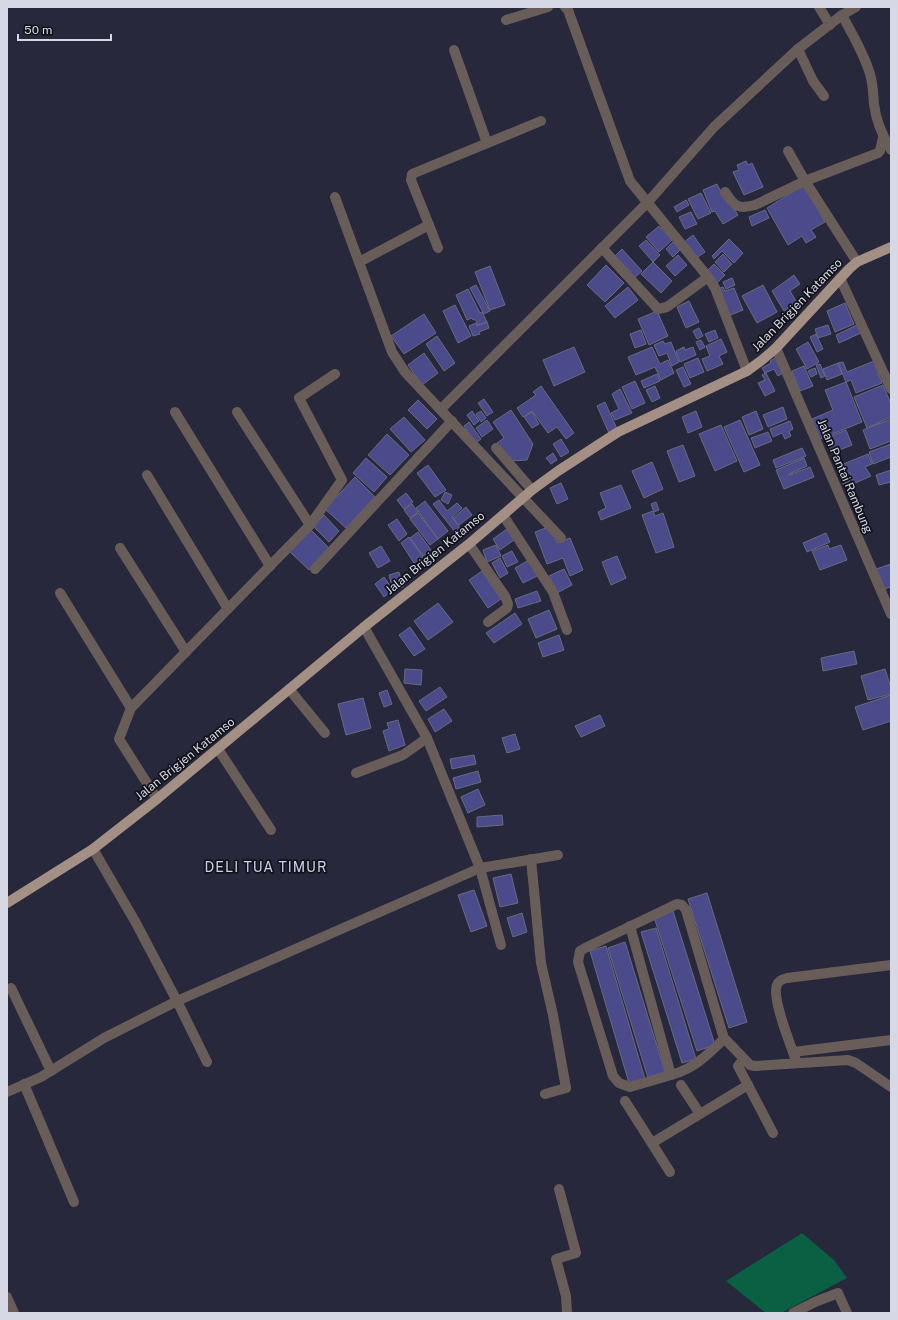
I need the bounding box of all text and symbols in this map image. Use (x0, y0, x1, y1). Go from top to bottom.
scale bar (18, 16, 111, 42)
text: 50 m (24, 23, 52, 37)
street label: Jalan Brigjen Katamso (749, 256, 845, 354)
street label: Jalan Pantai Rambung (815, 417, 875, 535)
street label: Jalan Brigjen Katamso (383, 509, 488, 597)
street label: Jalan Brigjen Katamso (133, 715, 238, 803)
district label: DELI TUA TIMUR (205, 859, 327, 875)

